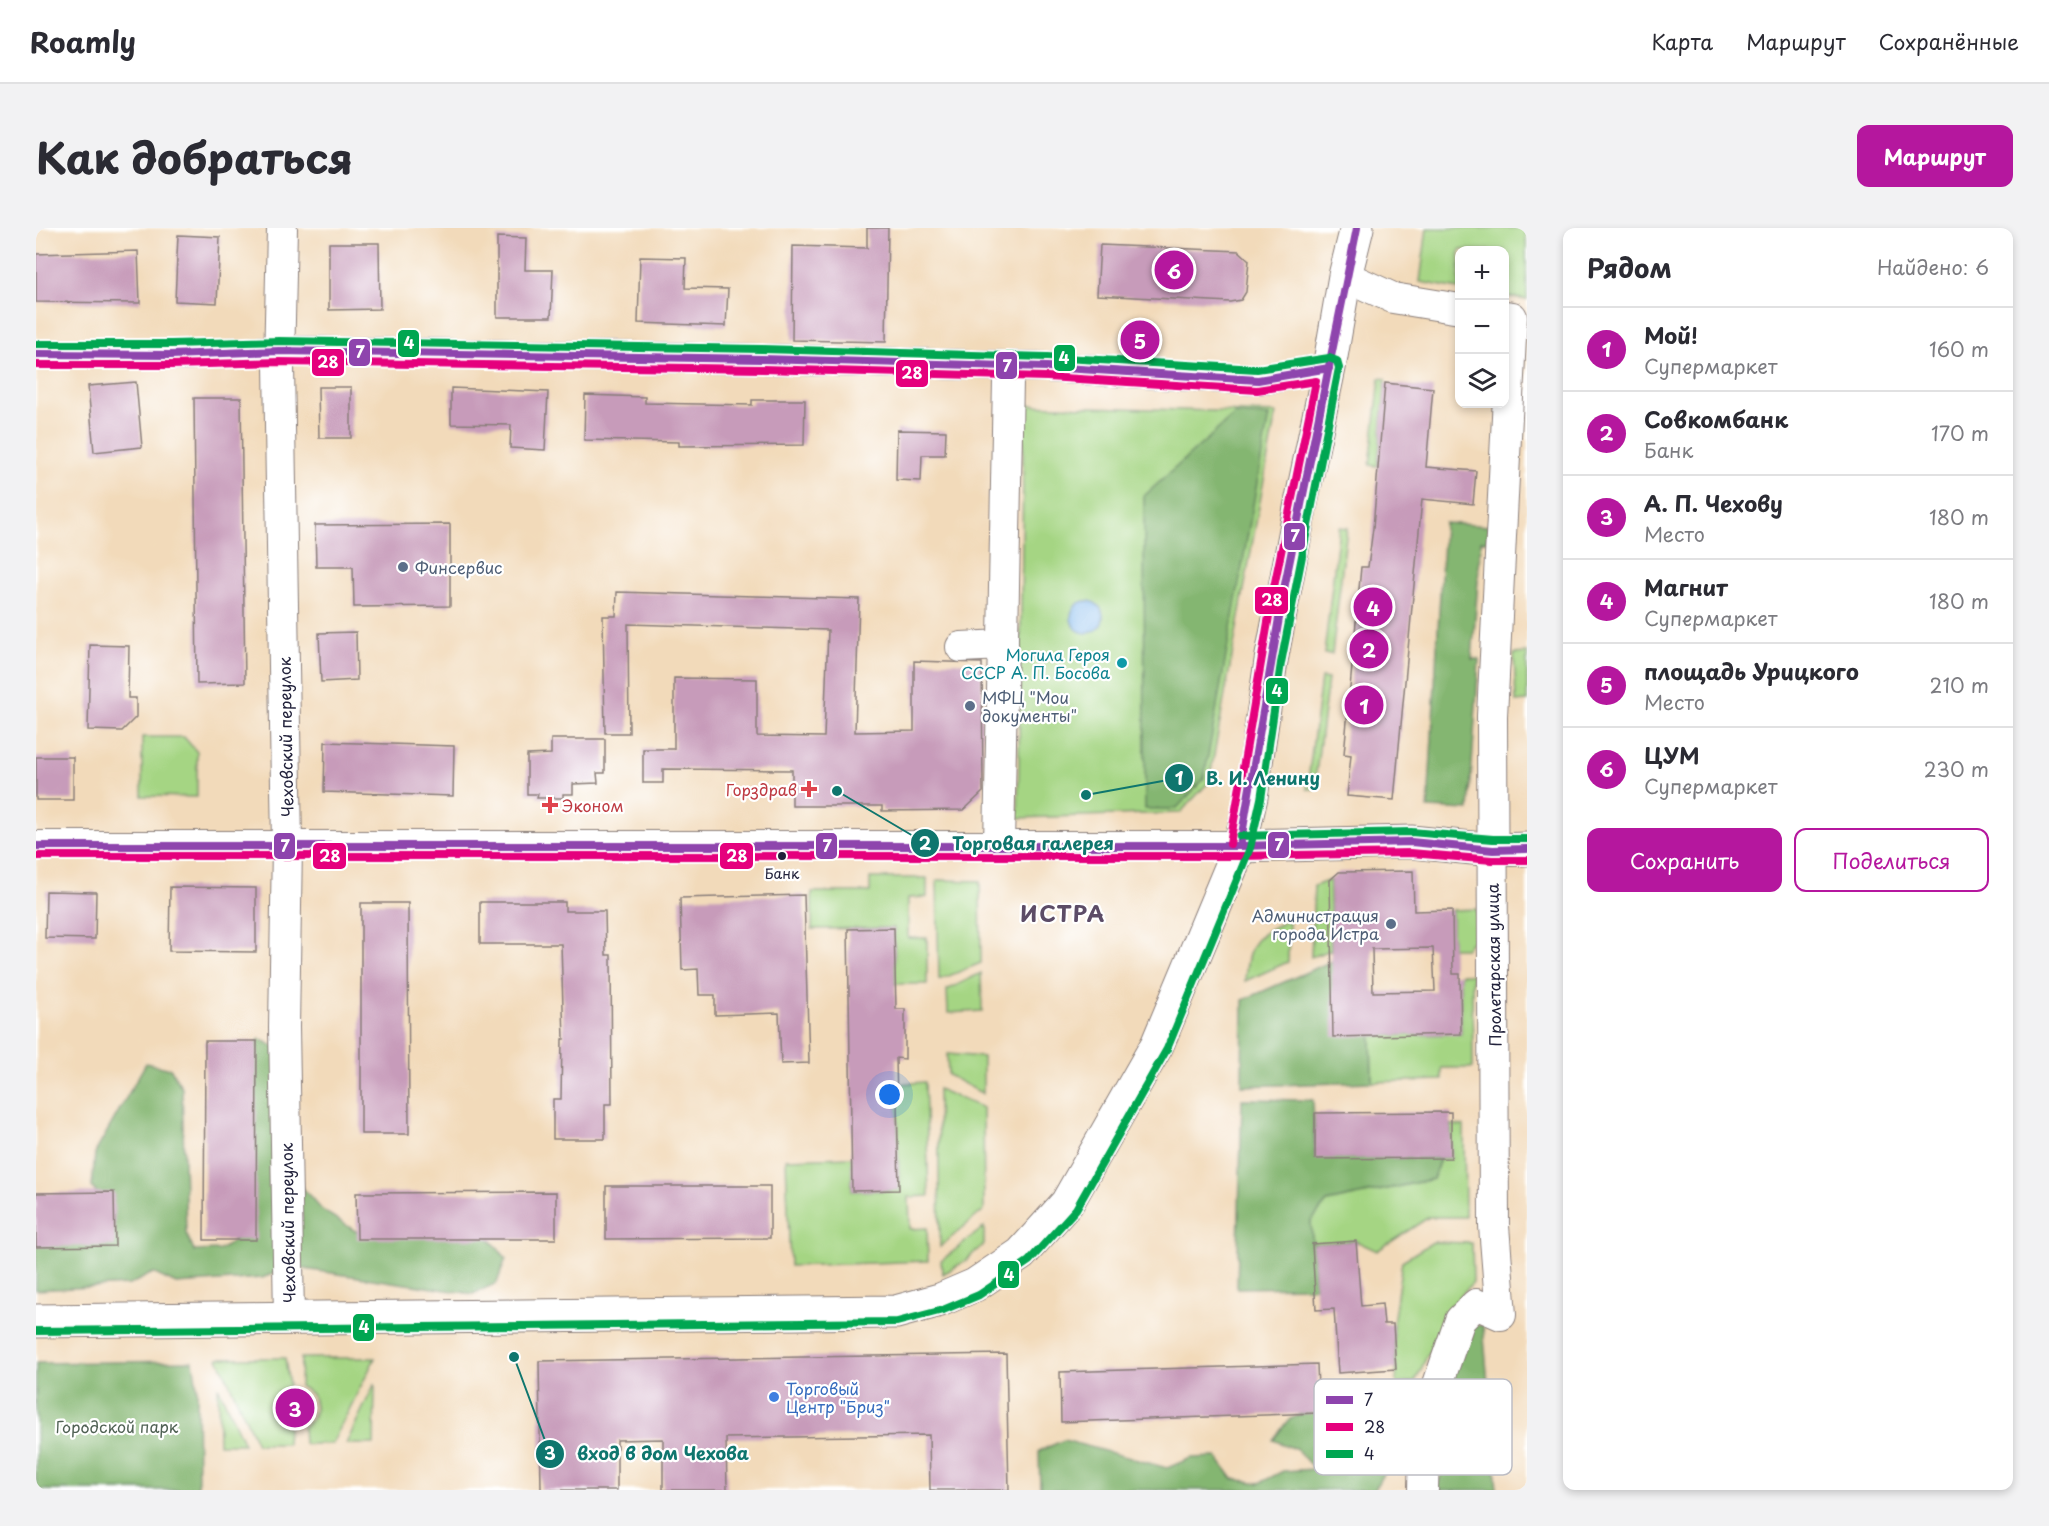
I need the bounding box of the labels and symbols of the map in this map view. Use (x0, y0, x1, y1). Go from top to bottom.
pin: 6 (1154, 248, 1194, 292)
pin: 5 (1120, 318, 1160, 362)
line badge: 4 (397, 329, 420, 358)
text: 4 (404, 330, 415, 354)
line badge: 7 (348, 338, 371, 367)
text: 7 (355, 339, 365, 363)
line badge: 4 (1053, 344, 1076, 372)
text: 4 (1059, 345, 1070, 369)
line badge: 28 (311, 348, 345, 377)
text: 28 (317, 349, 339, 373)
line badge: 7 (995, 351, 1018, 380)
text: 7 (1002, 353, 1012, 377)
line badge: 28 (895, 359, 929, 388)
text: 28 (901, 360, 923, 384)
line badge: 7 (1283, 522, 1306, 551)
text: 7 (1290, 523, 1300, 547)
place label: Финсервис (415, 555, 502, 579)
marker: Финсервис (396, 560, 410, 574)
pin: 4 (1354, 584, 1392, 629)
line badge: 28 (1254, 586, 1289, 615)
text: 28 (1261, 587, 1283, 611)
pin: 2 (1350, 626, 1388, 672)
place label: Могила Героя СССР А. П. Босова (961, 642, 1110, 684)
street label: Чеховский переулок (272, 656, 298, 817)
marker: Могила Героя СССР А. П. Босова (1115, 656, 1129, 670)
line badge: 4 (1265, 677, 1289, 705)
text: 4 (1272, 678, 1283, 702)
pin: 1 (1344, 682, 1384, 728)
place label: МФЦ "Мои документы" (982, 685, 1077, 727)
marker: МФЦ "Мои документы" (963, 699, 977, 713)
callout: В. И. Ленину (1164, 760, 1332, 796)
text: 1 (1175, 764, 1184, 791)
text: В. И. Ленину (1206, 764, 1320, 791)
place label: Горздрав (726, 777, 797, 801)
marker: Горздрав (802, 782, 816, 796)
place label: Эконом (562, 793, 624, 817)
marker: Эконом (543, 798, 557, 812)
callout: Торговая галерея (910, 825, 1126, 861)
text: 2 (919, 829, 932, 856)
text: Торговая галерея (952, 829, 1114, 856)
line badge: 7 (1267, 831, 1290, 859)
line badge: 7 (273, 832, 296, 860)
line badge: 7 (815, 832, 838, 860)
text: 7 (1274, 832, 1284, 856)
text: 7 (280, 833, 290, 857)
text: 7 (822, 833, 832, 857)
line badge: 28 (312, 842, 347, 870)
line badge: 28 (719, 842, 754, 870)
text: 28 (319, 843, 341, 867)
text: 28 (726, 843, 748, 867)
marker: Банк (776, 850, 788, 862)
place label: Банк (765, 863, 800, 884)
street label: Пролетарская улица (1480, 883, 1506, 1047)
district label: ИСТРА (1020, 896, 1106, 929)
place label: Администрация города Истра (1252, 903, 1379, 945)
marker: Администрация города Истра (1384, 917, 1398, 931)
your location (875, 1080, 904, 1109)
street label: Чеховский переулок (274, 1142, 300, 1303)
line badge: 4 (997, 1260, 1020, 1289)
text: 4 (1004, 1262, 1015, 1286)
line badge: 4 (352, 1313, 375, 1342)
text: 4 (359, 1314, 370, 1338)
place label: Торговый Центр "Бриз" (786, 1376, 890, 1418)
legend (1314, 1379, 1512, 1475)
pin: 3 (276, 1386, 314, 1430)
text: 7 (1364, 1387, 1373, 1411)
marker: Торговый Центр "Бриз" (767, 1390, 781, 1404)
park label: Городской парк (56, 1414, 179, 1438)
text: 28 (1364, 1414, 1385, 1438)
callout: вход в дом Чехова (535, 1436, 762, 1472)
text: 3 (544, 1439, 556, 1466)
text: вход в дом Чехова (577, 1439, 749, 1466)
text: 4 (1364, 1441, 1375, 1465)

